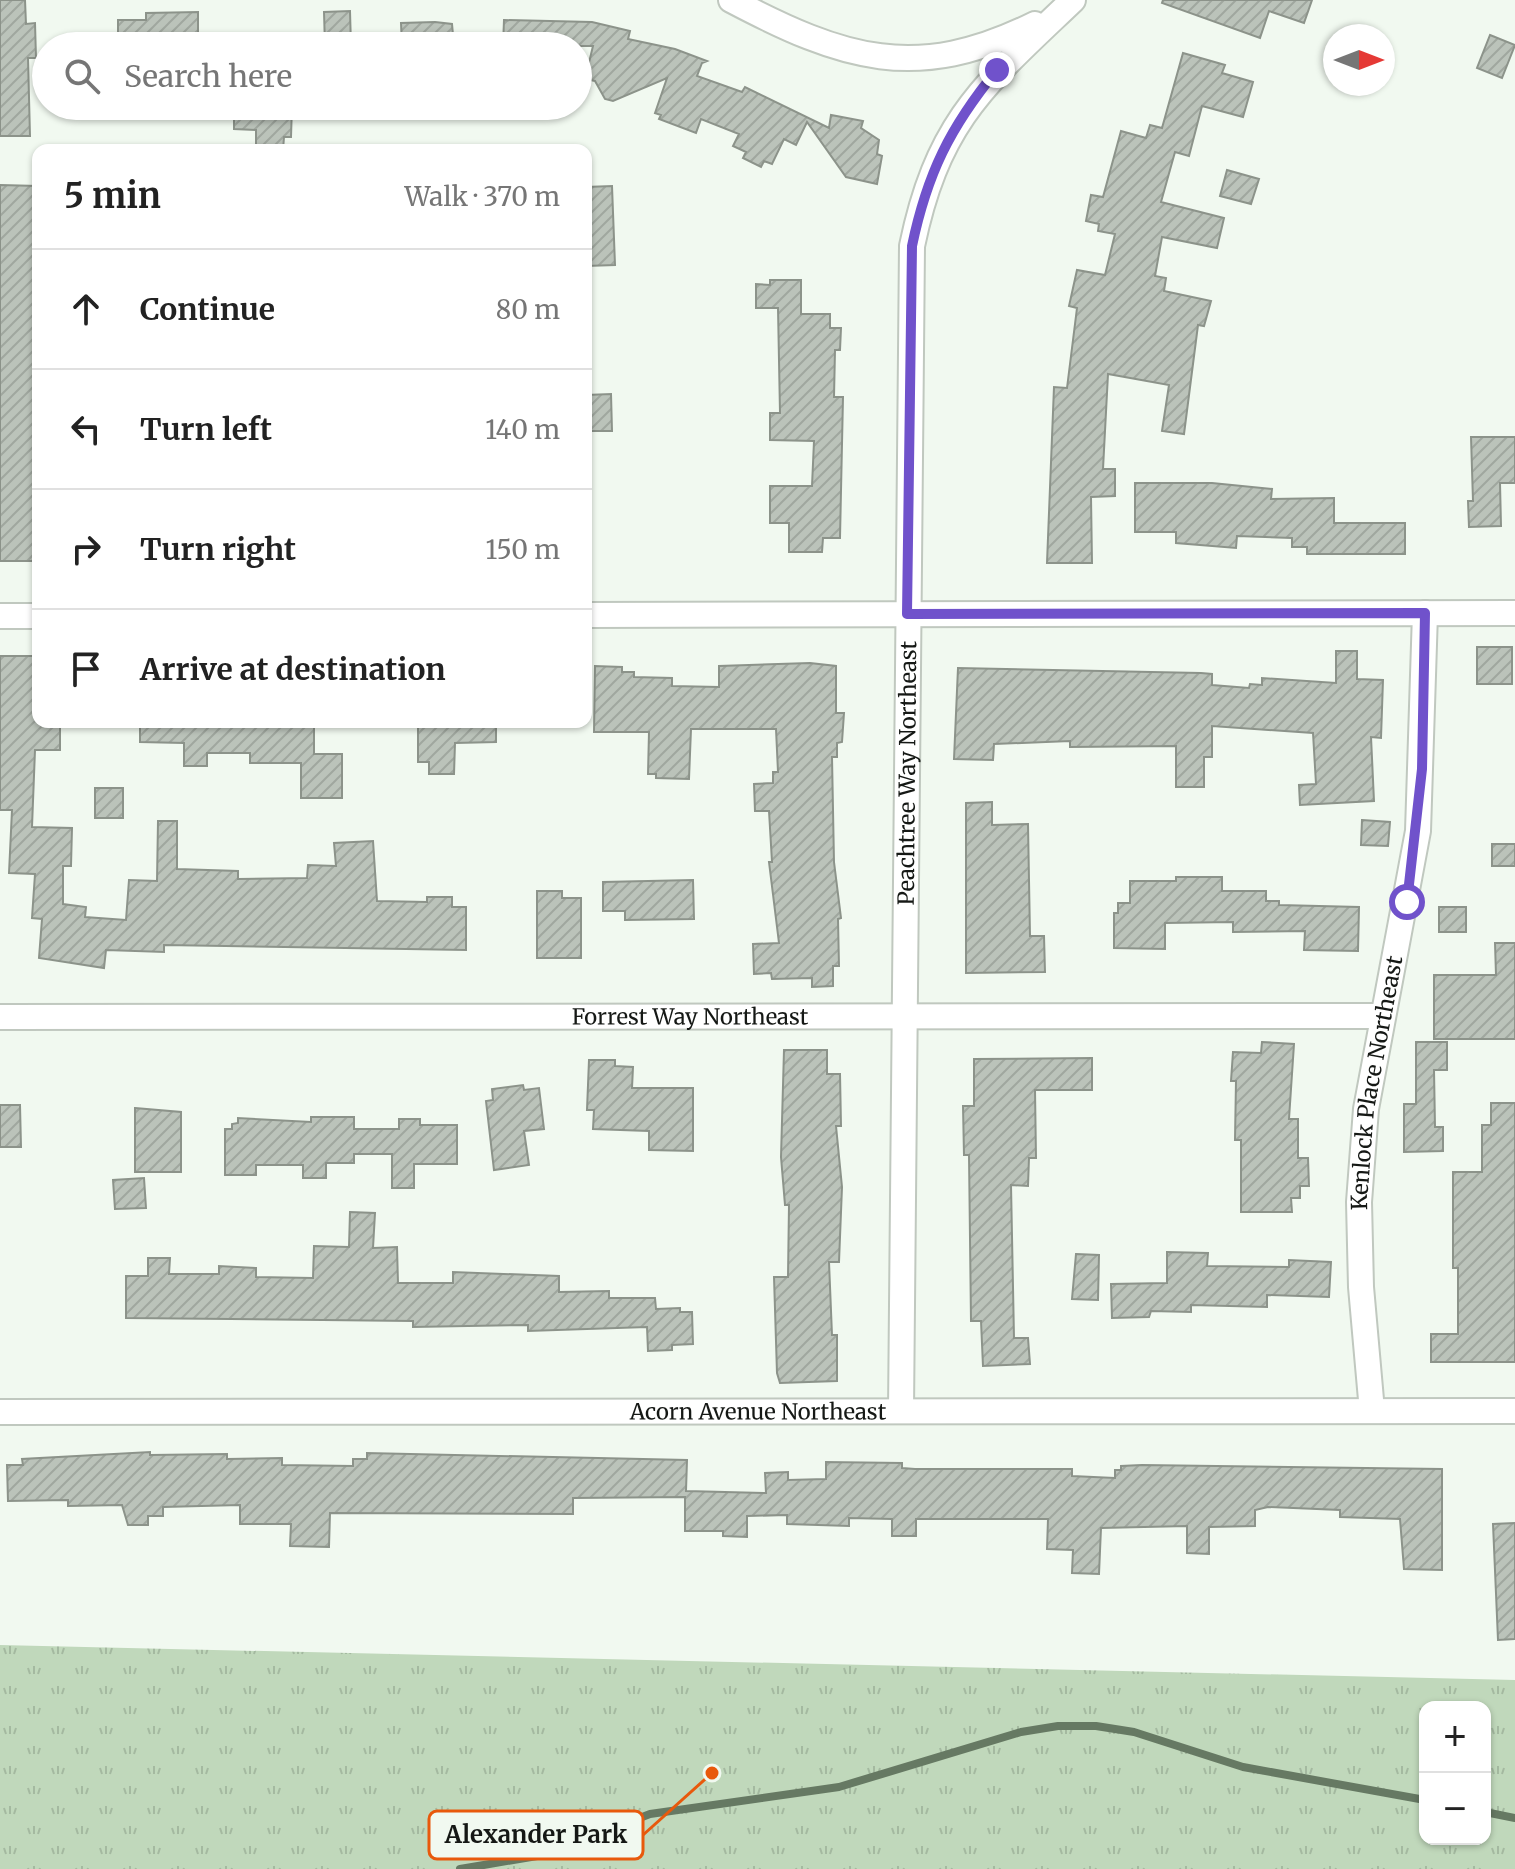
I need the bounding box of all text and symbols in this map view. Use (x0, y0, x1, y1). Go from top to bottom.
north arrow (1323, 24, 1395, 96)
search box (32, 32, 592, 120)
route end (979, 52, 1015, 88)
icon: search (60, 54, 104, 98)
text: Search here (124, 57, 292, 95)
text: 5 min (64, 175, 161, 217)
text: Walk · 370 m (404, 180, 560, 213)
icon: ahead (64, 287, 108, 331)
text: Continue (140, 290, 275, 328)
text: 80 m (496, 293, 560, 326)
icon: left (64, 407, 108, 451)
text: Turn left (140, 410, 272, 448)
text: 140 m (485, 413, 560, 446)
icon: right (64, 527, 108, 571)
text: Turn right (140, 530, 296, 568)
text: 150 m (486, 533, 560, 566)
street label: Peachtree Way Northeast (892, 640, 922, 905)
icon: arrive (64, 647, 108, 691)
text: Arrive at destination (140, 650, 446, 688)
route start (1389, 884, 1425, 920)
street label: Kenlock Place Northeast (1345, 953, 1408, 1210)
street label: Forrest Way Northeast (572, 1002, 809, 1031)
street label: Acorn Avenue Northeast (629, 1397, 887, 1426)
map controls (1419, 1701, 1491, 1845)
button: + (1419, 1701, 1491, 1773)
button: − (1419, 1773, 1491, 1845)
callout: Alexander Park (429, 1811, 643, 1859)
text: Alexander Park (444, 1819, 628, 1850)

